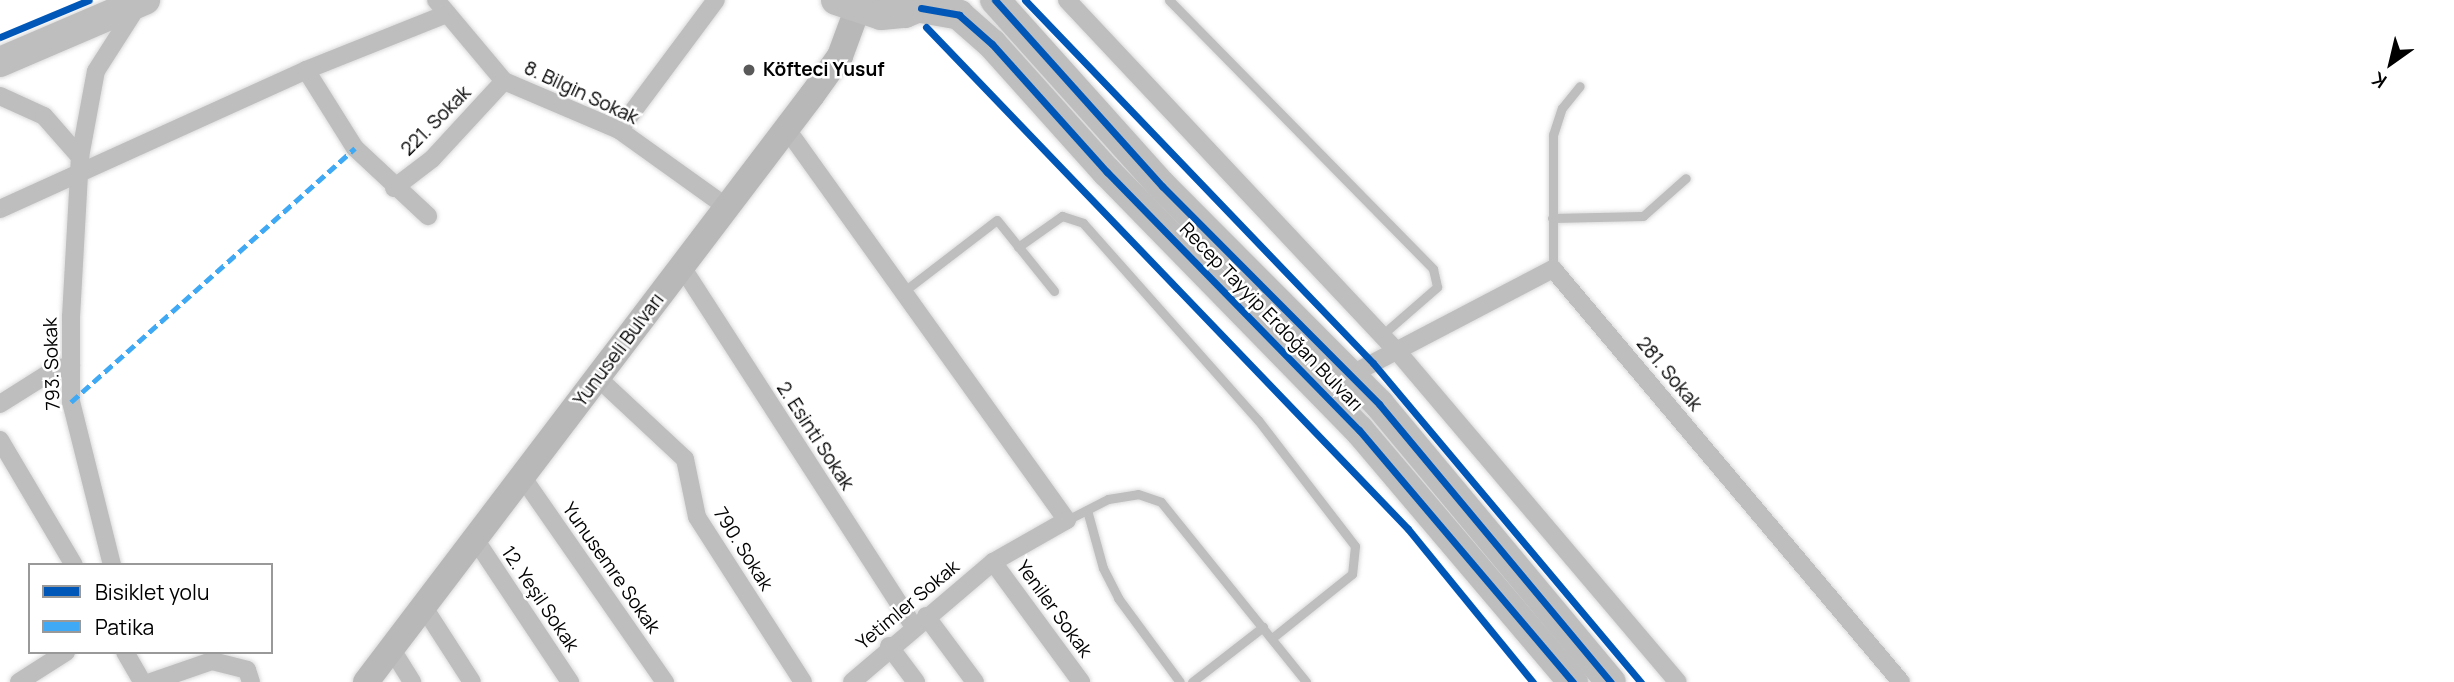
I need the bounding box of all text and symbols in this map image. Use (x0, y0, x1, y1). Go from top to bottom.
north arrow (2356, 28, 2426, 98)
street label: 8. Bilgin Sokak (520, 57, 642, 129)
place label: Köfteci Yusuf (763, 59, 884, 81)
marker: Köfteci Yusuf (741, 62, 757, 78)
text: K (2367, 66, 2392, 95)
street label: 221. Sokak (396, 81, 476, 161)
street label: Recep Tayyip Erdoğan Bulvarı (1175, 218, 1367, 416)
street label: Yunuseli Bulvarı (569, 289, 669, 411)
street label: 793. Sokak (39, 317, 65, 411)
street label: 281. Sokak (1632, 332, 1706, 416)
street label: 2. Esinti Sokak (772, 378, 858, 494)
street label: Yunusemre Sokak (557, 498, 665, 638)
street label: 790. Sokak (708, 503, 778, 595)
street label: 12. Yeşil Sokak (496, 542, 584, 656)
street label: Yetimler Sokak (852, 555, 964, 655)
street label: Yeniler Sokak (1011, 556, 1097, 662)
legend (28, 563, 273, 654)
text: Bisiklet yolu (95, 578, 209, 606)
text: Patika (95, 613, 154, 641)

